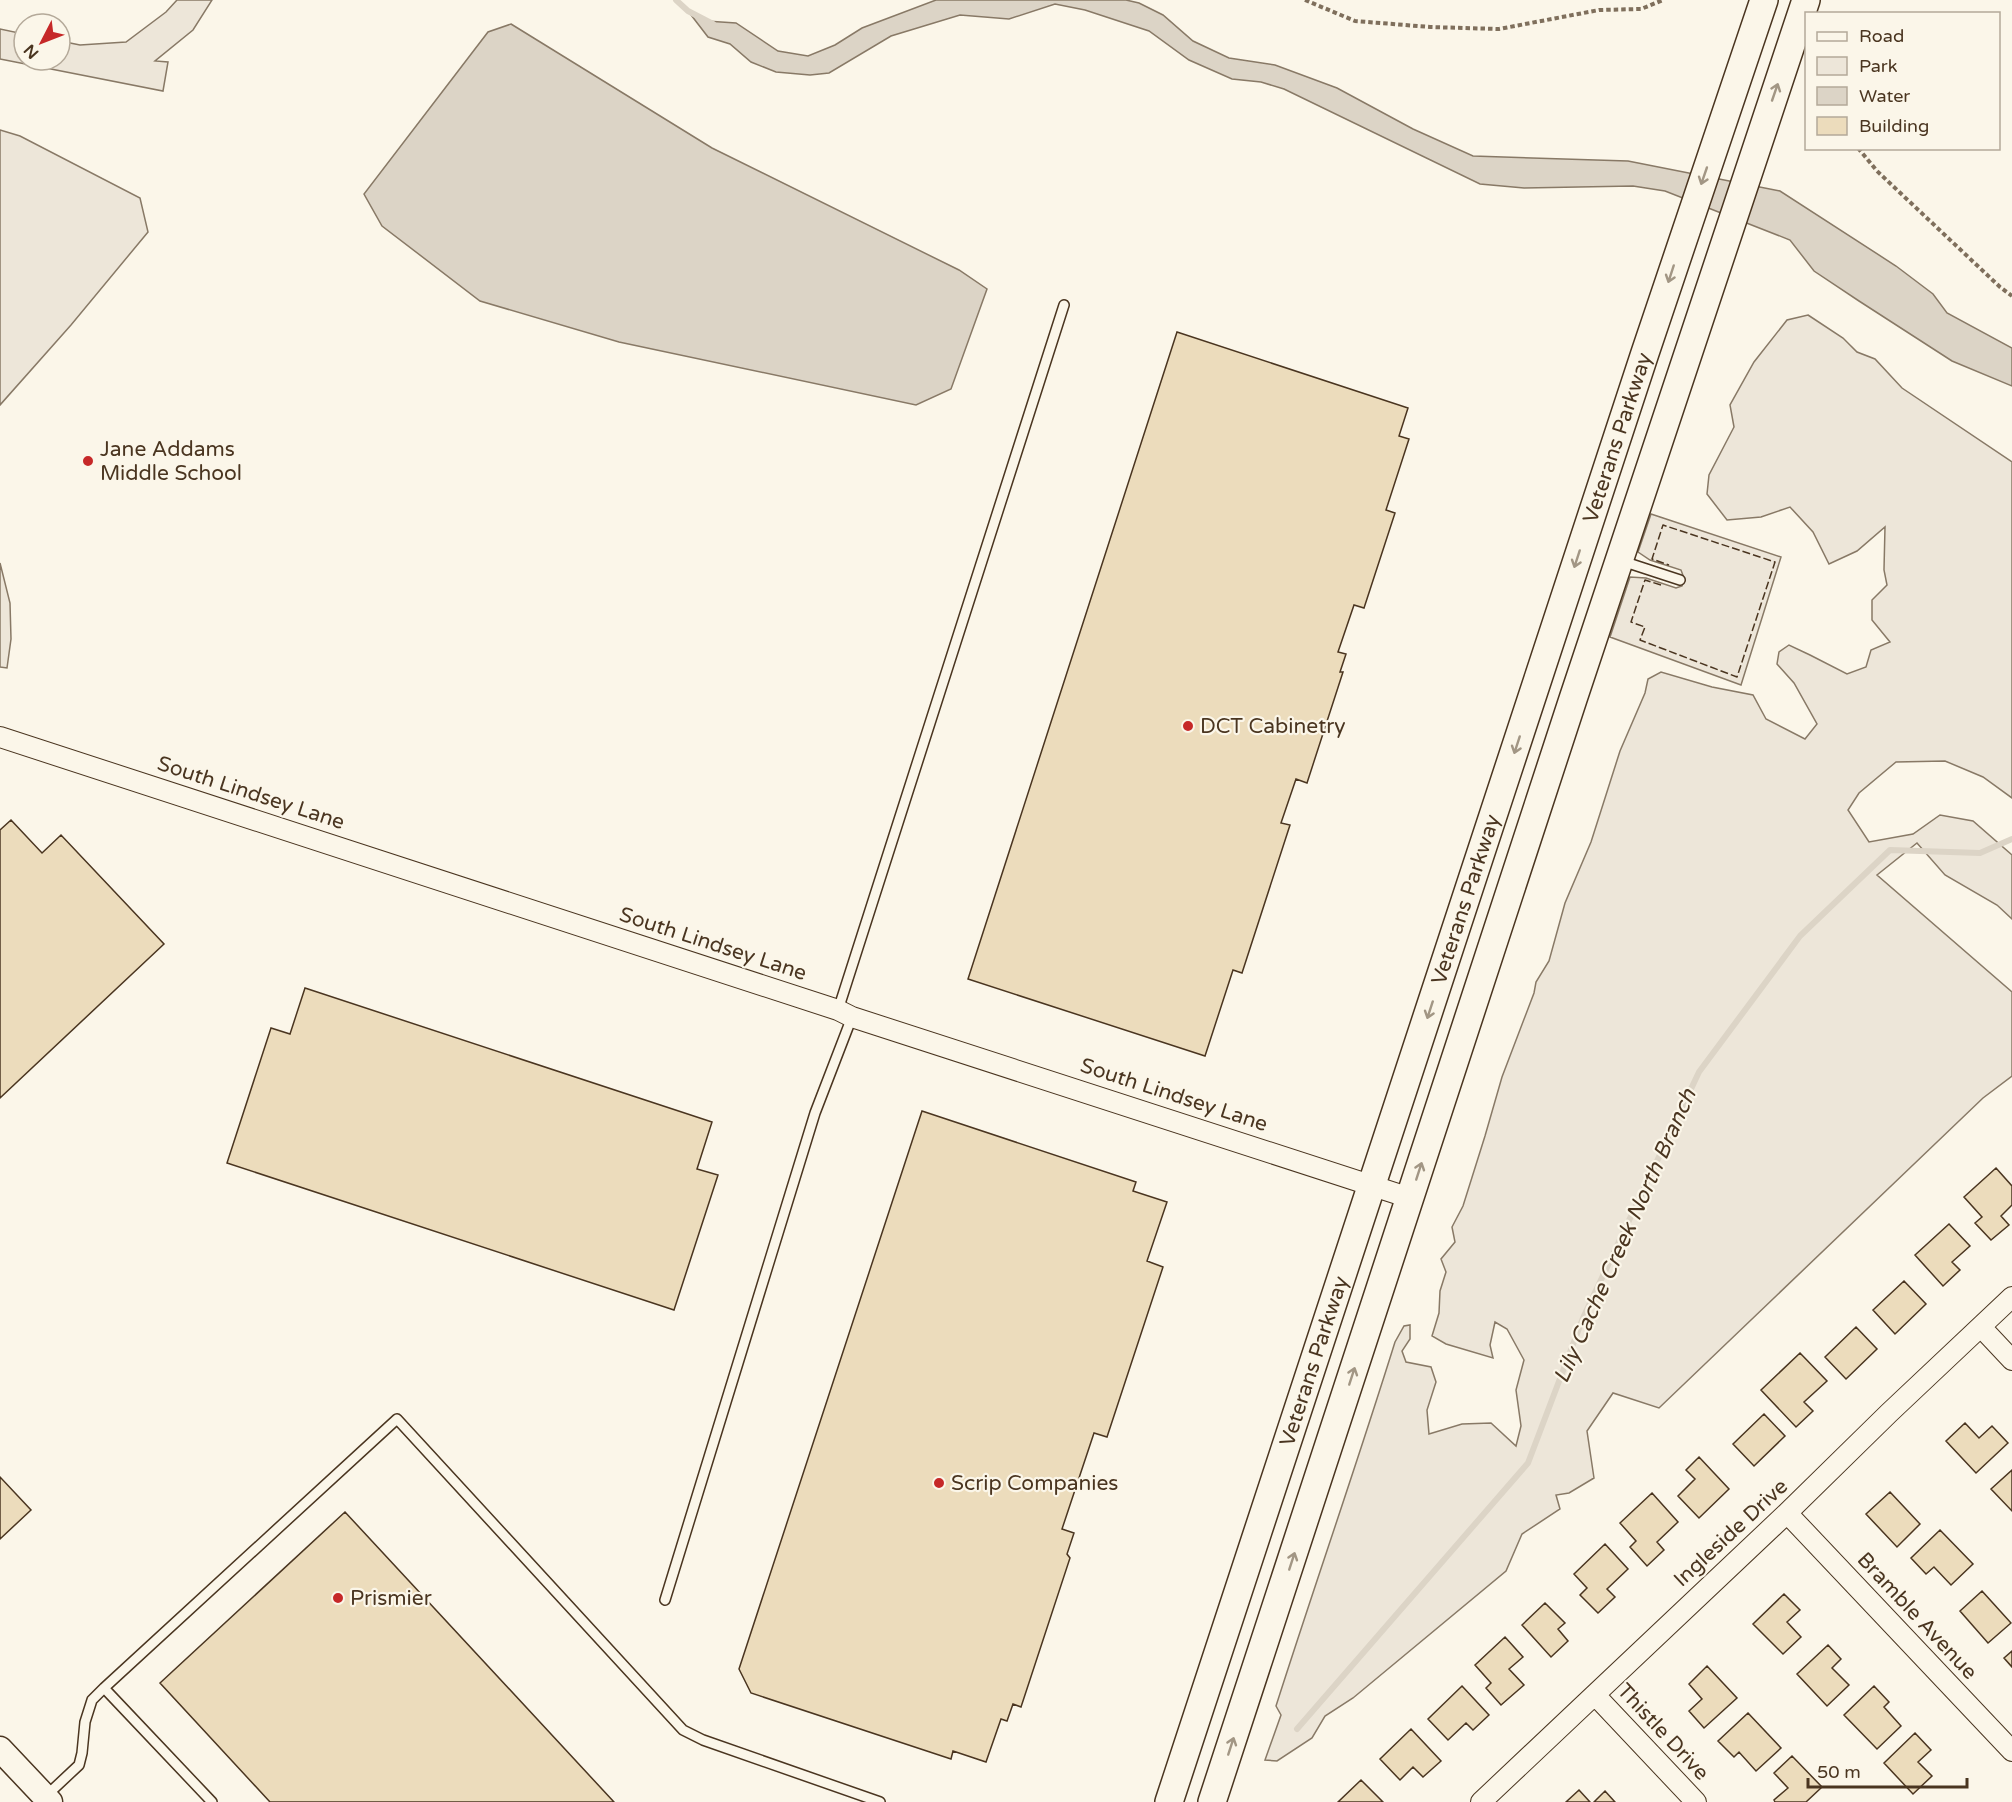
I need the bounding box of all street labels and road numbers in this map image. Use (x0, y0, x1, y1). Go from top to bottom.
street label: Veterans Parkway (1578, 349, 1657, 526)
street label: South Lindsey Lane (154, 751, 348, 835)
street label: Veterans Parkway (1426, 811, 1505, 988)
street label: South Lindsey Lane (616, 902, 810, 986)
street label: South Lindsey Lane (1077, 1053, 1271, 1137)
street label: Veterans Parkway (1274, 1273, 1353, 1449)
street label: Ingleside Drive (1669, 1474, 1793, 1592)
street label: Bramble Avenue (1852, 1547, 1982, 1685)
street label: Thistle Drive (1612, 1678, 1714, 1786)

